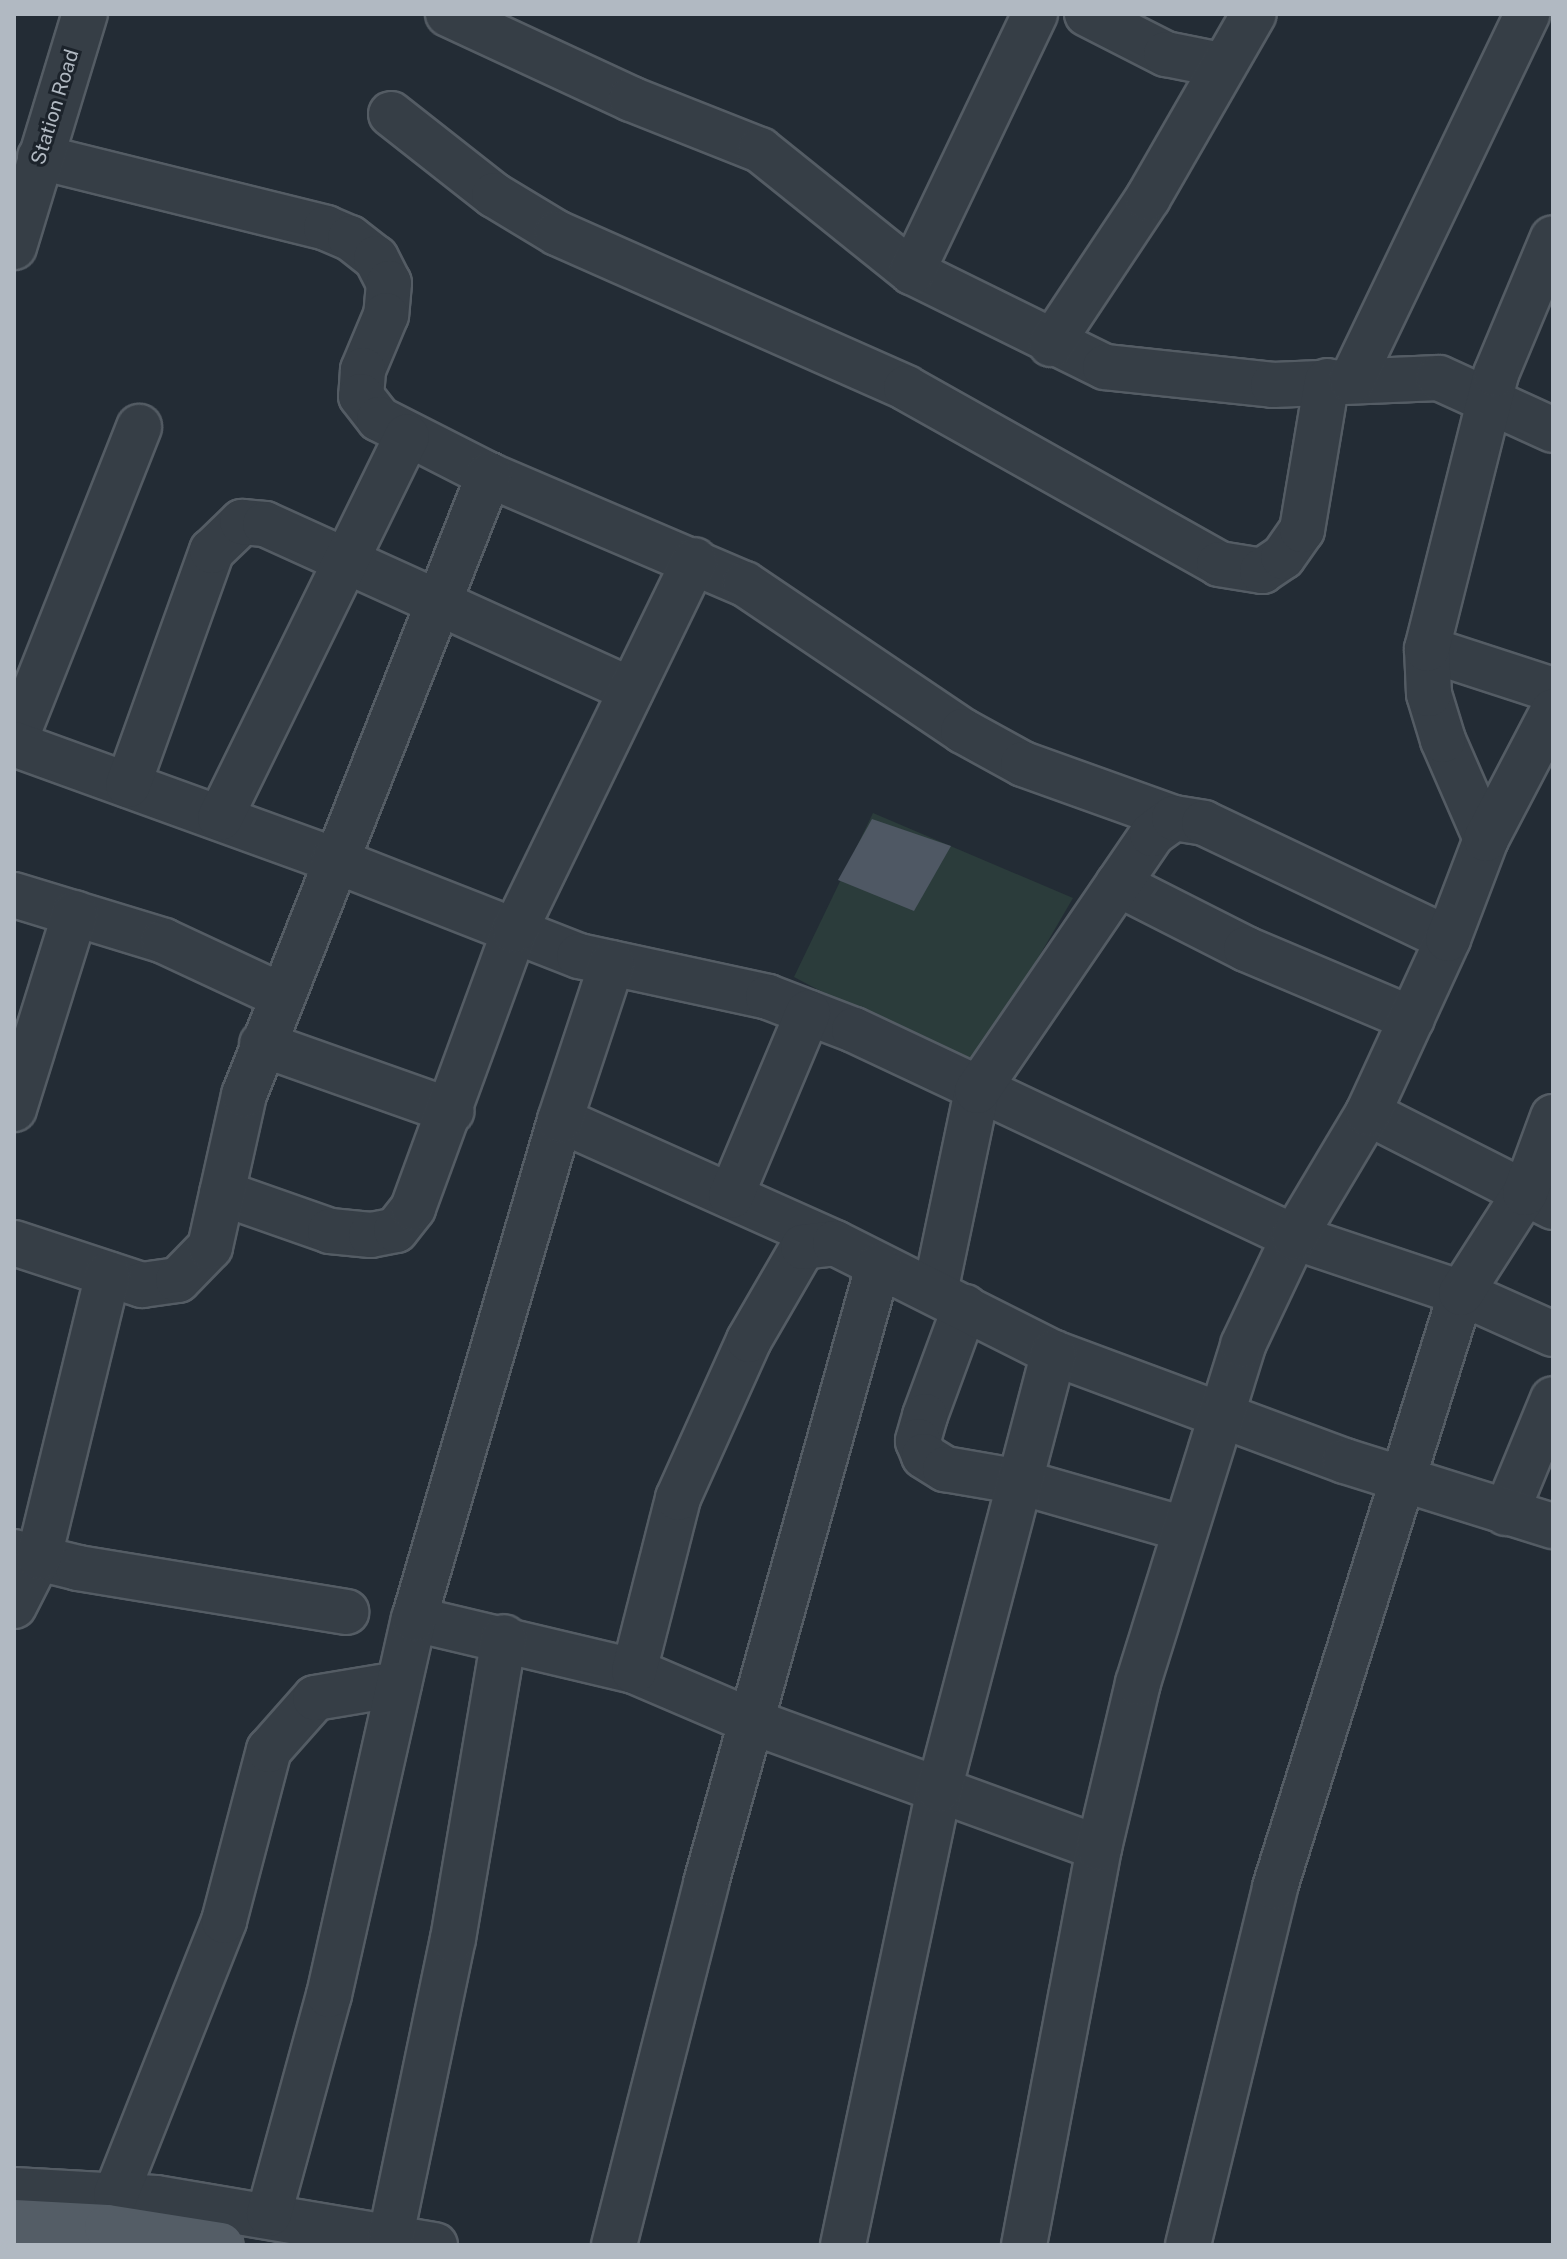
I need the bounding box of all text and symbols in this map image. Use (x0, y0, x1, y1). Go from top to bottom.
street label: Station Road (26, 47, 84, 167)

